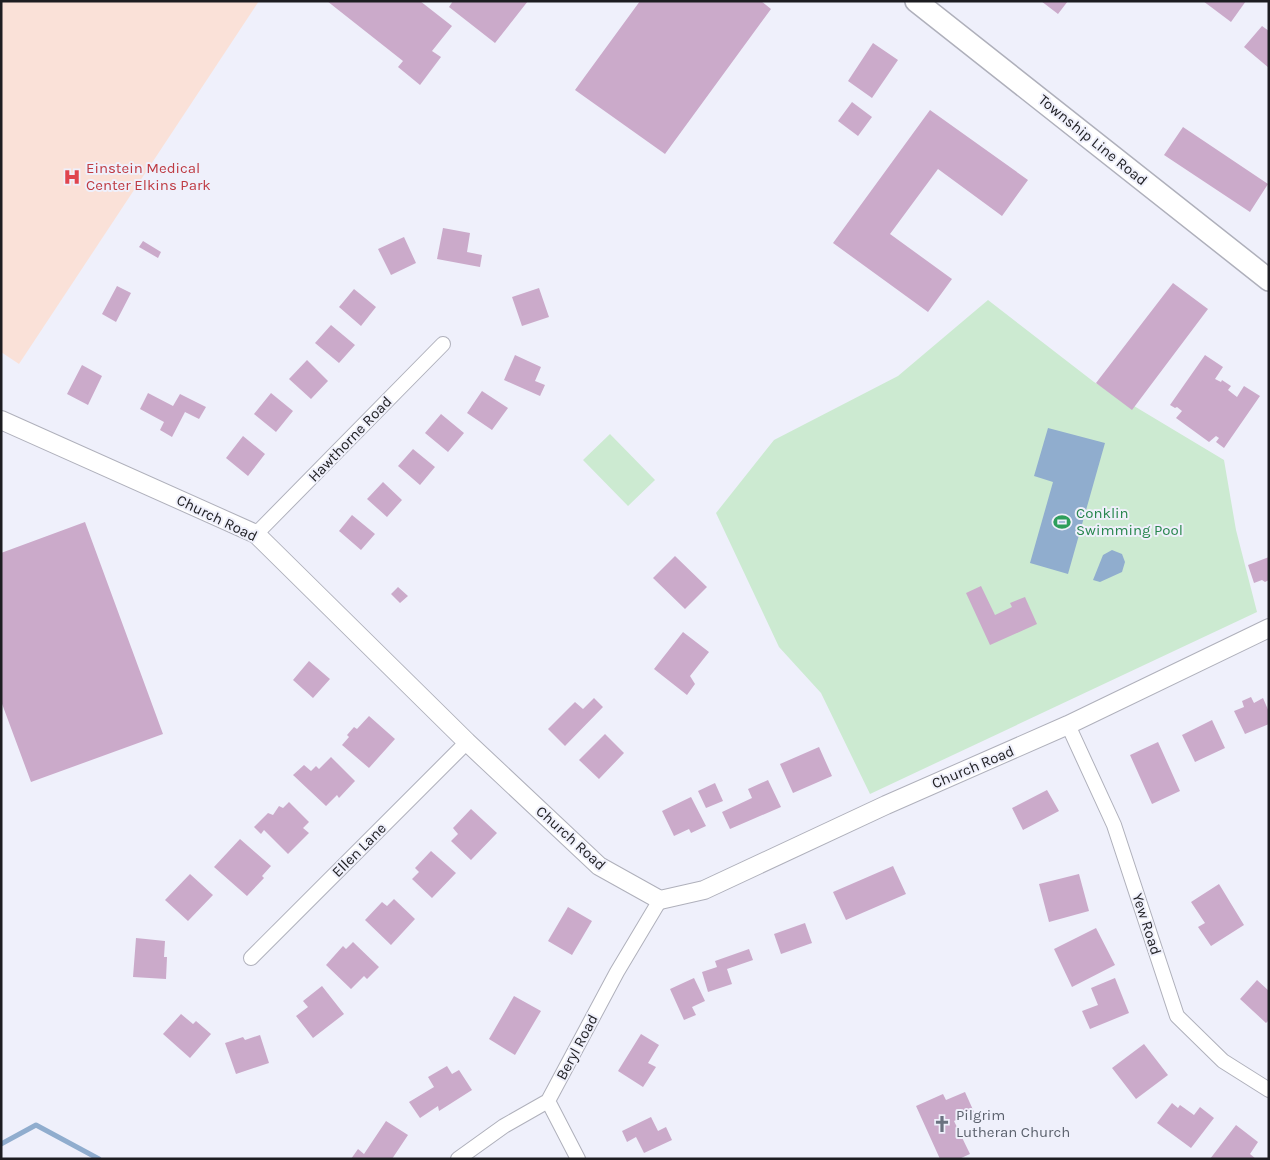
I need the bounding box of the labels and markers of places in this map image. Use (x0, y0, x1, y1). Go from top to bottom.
place label: Einstein Medical Center Elkins Park (86, 159, 211, 194)
hospital icon: Einstein Medical Center Elkins Park (62, 167, 82, 187)
place label: Conklin Swimming Pool (1076, 504, 1183, 539)
sports icon: Conklin Swimming Pool (1052, 512, 1072, 532)
place label: Pilgrim Lutheran Church (956, 1106, 1070, 1141)
church icon: Pilgrim Lutheran Church (932, 1114, 952, 1134)

